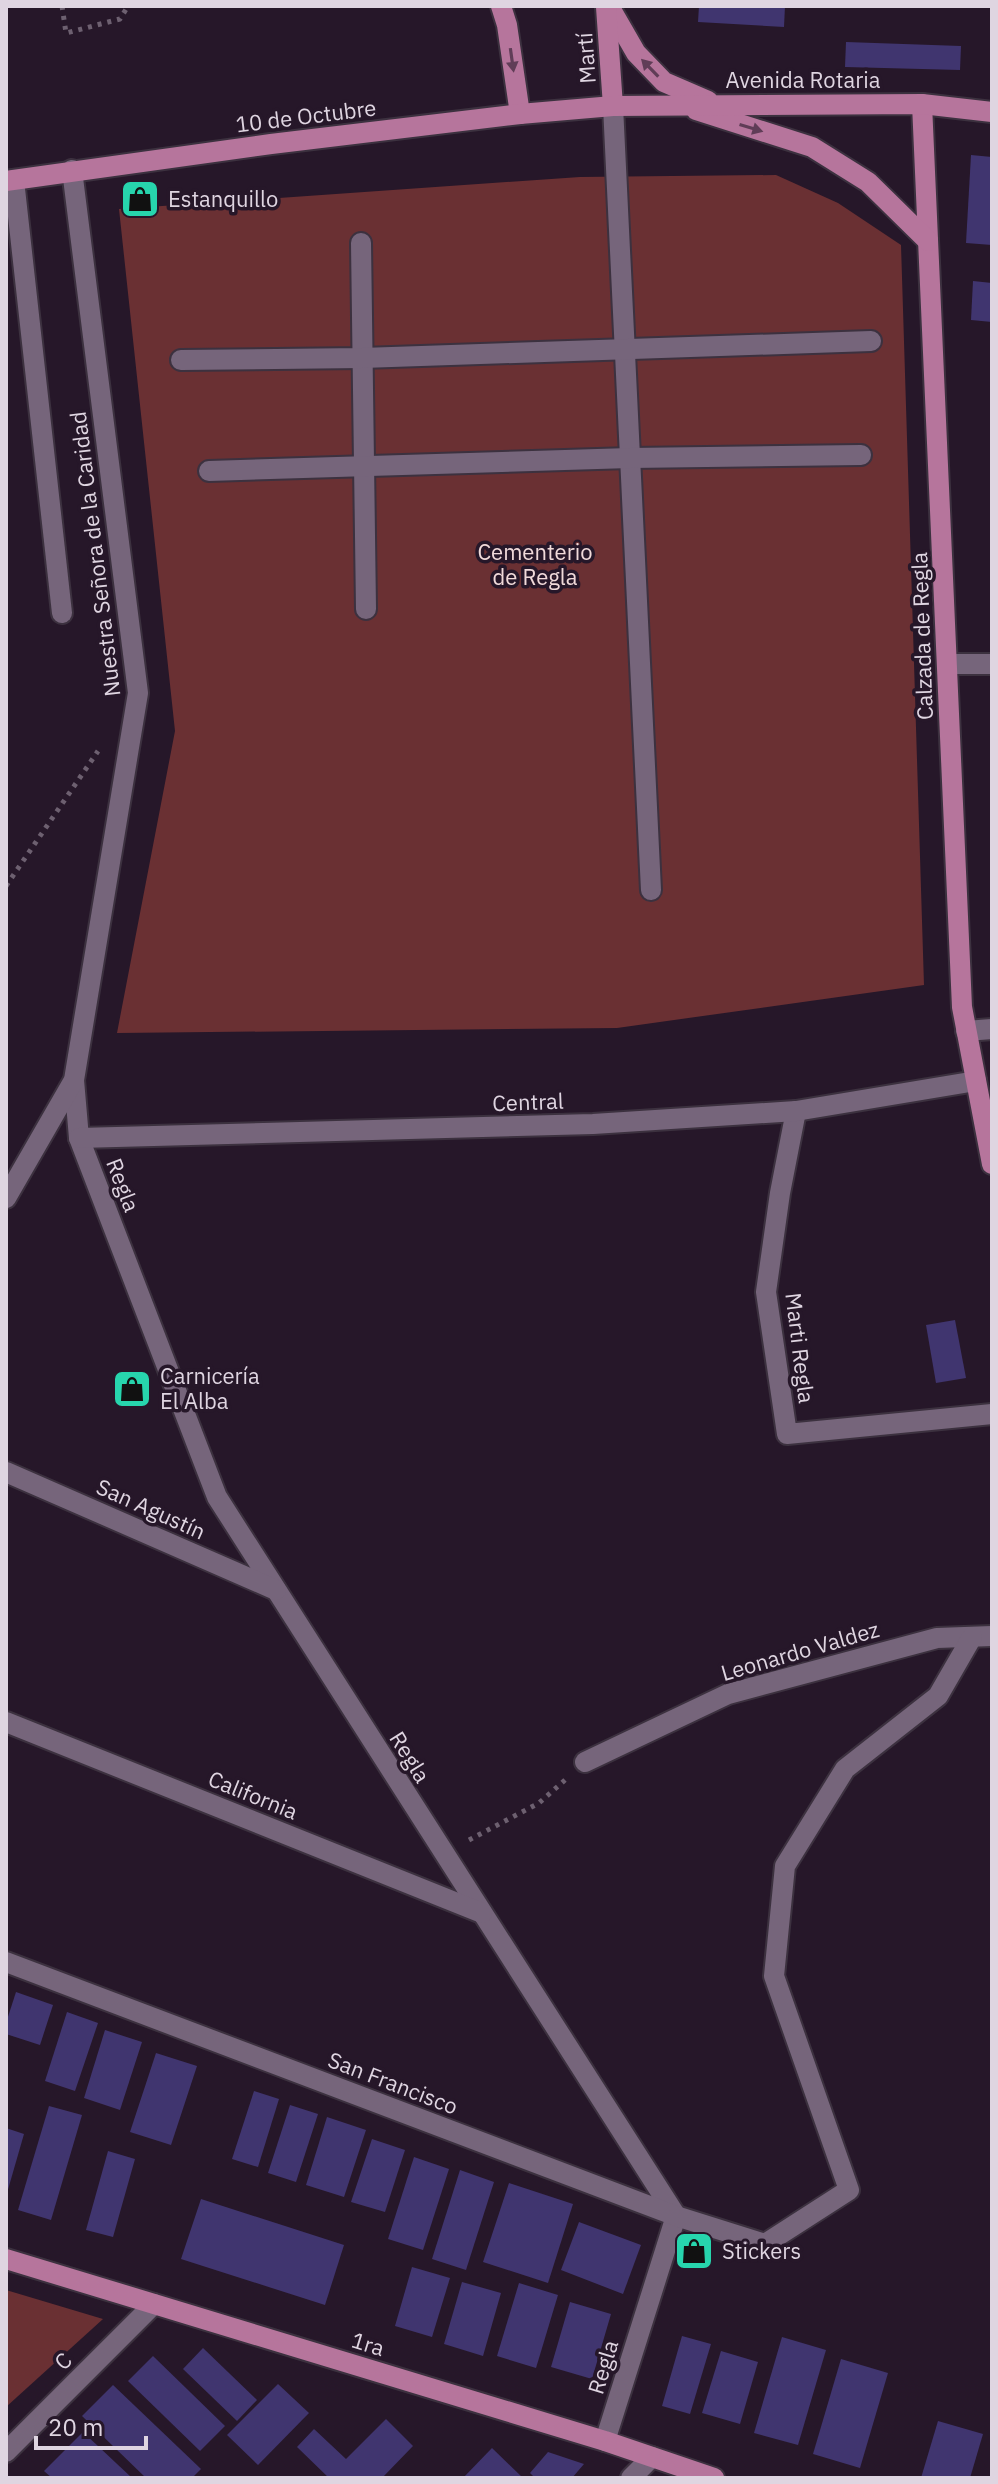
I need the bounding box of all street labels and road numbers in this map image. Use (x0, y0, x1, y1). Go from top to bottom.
street label: Martí (569, 31, 602, 84)
street label: Avenida Rotaria (726, 65, 881, 94)
street label: 10 de Octubre (234, 93, 378, 139)
street label: Nuestra Señora de la Caridad (63, 410, 126, 698)
street label: Calzada de Regla (904, 551, 939, 721)
street label: Central (492, 1086, 564, 1117)
street label: Regla (100, 1154, 147, 1216)
street label: Marti Regla (779, 1291, 822, 1405)
street label: San Agustín (92, 1472, 210, 1546)
street label: Leonardo Valdez (717, 1614, 882, 1687)
street label: Regla (384, 1726, 437, 1788)
street label: California (204, 1763, 302, 1826)
street label: San Francisco (324, 2044, 462, 2121)
street label: 1ra (348, 2325, 388, 2362)
street label: Regla (581, 2336, 625, 2397)
street label: C (48, 2346, 78, 2376)

